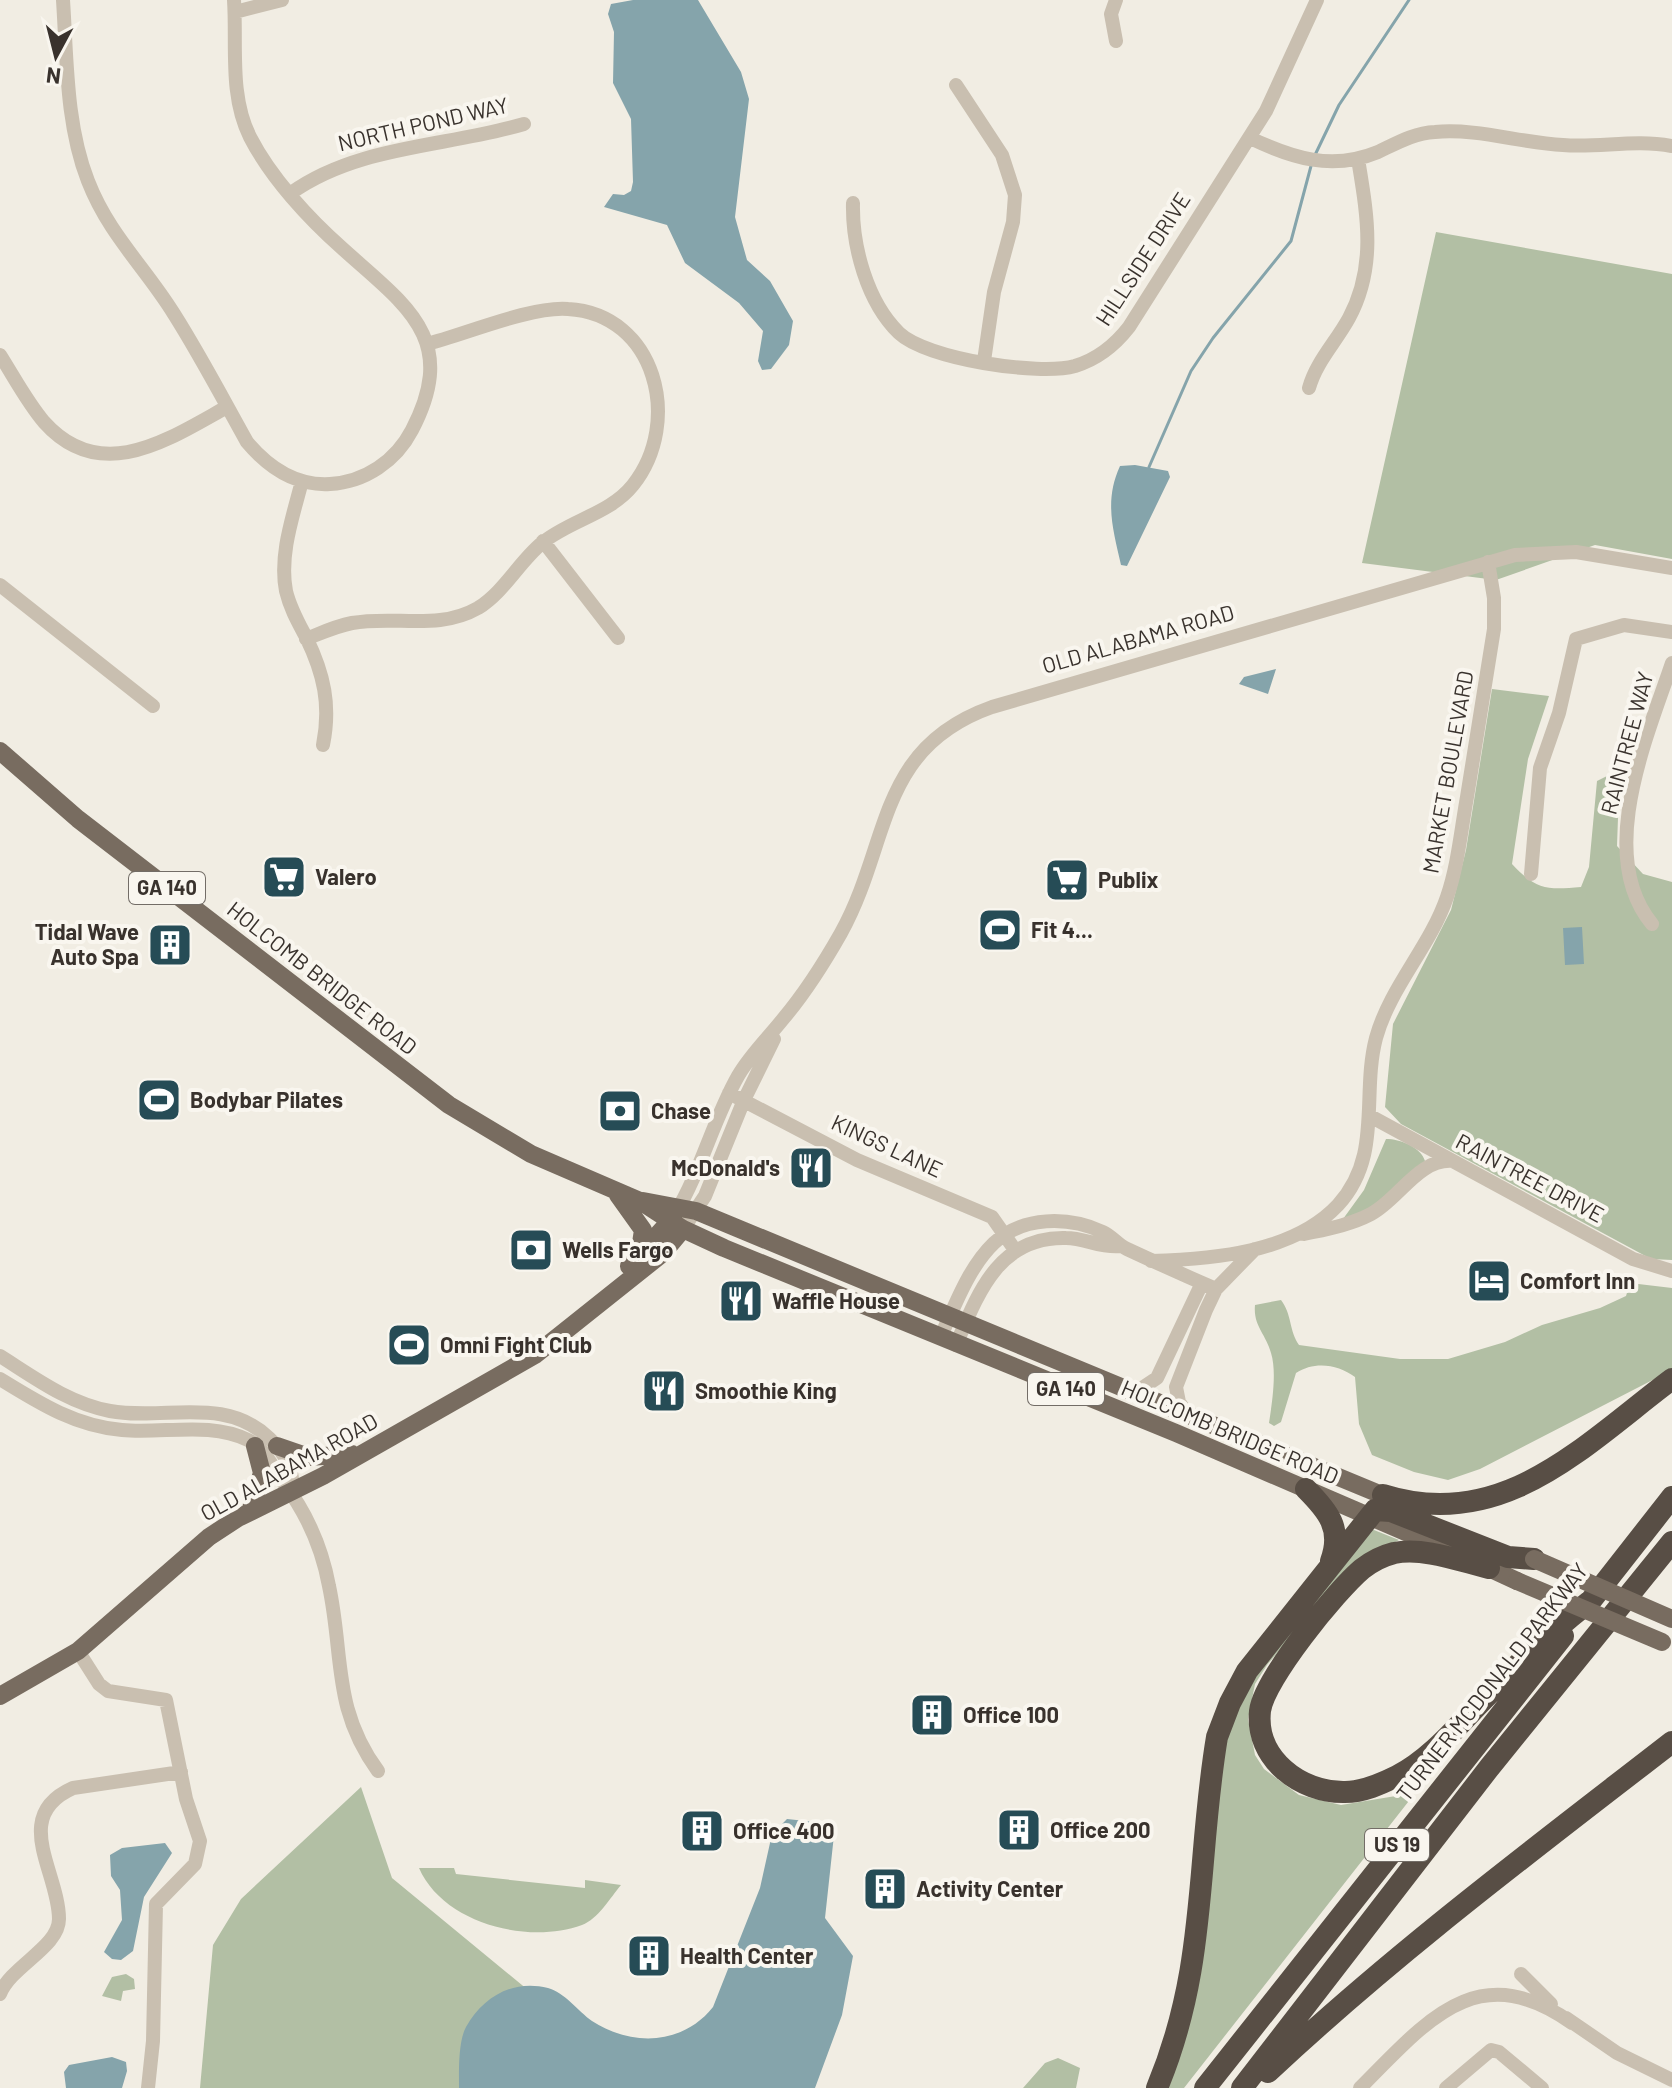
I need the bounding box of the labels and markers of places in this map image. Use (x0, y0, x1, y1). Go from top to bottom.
supermarket icon: Valero (260, 853, 308, 901)
supermarket icon: Publix (1043, 856, 1091, 904)
place label: Valero (315, 863, 377, 889)
place label: Publix (1098, 866, 1159, 892)
sports icon: Fit 4... (976, 906, 1024, 954)
place label: Fit 4... (1031, 916, 1093, 942)
place label: Tidal Wave Auto Spa (35, 918, 139, 969)
building icon: Tidal Wave Auto Spa (146, 921, 194, 969)
sports icon: Bodybar Pilates (135, 1076, 183, 1124)
place label: Bodybar Pilates (190, 1086, 343, 1112)
bank icon: Chase (596, 1087, 644, 1135)
place label: Chase (651, 1097, 711, 1123)
restaurant icon: McDonald's (787, 1144, 835, 1192)
place label: McDonald's (671, 1154, 780, 1180)
bank icon: Wells Fargo (507, 1226, 555, 1274)
place label: Wells Fargo (562, 1236, 673, 1262)
hotel icon: Comfort Inn (1465, 1257, 1513, 1305)
place label: Comfort Inn (1520, 1267, 1635, 1293)
restaurant icon: Waffle House (717, 1277, 765, 1325)
place label: Waffle House (772, 1287, 900, 1313)
sports icon: Omni Fight Club (385, 1321, 433, 1369)
place label: Omni Fight Club (440, 1331, 592, 1357)
restaurant icon: Smoothie King (640, 1367, 688, 1415)
place label: Smoothie King (695, 1377, 837, 1403)
building icon: Office 100 (908, 1691, 956, 1739)
place label: Office 100 (963, 1701, 1059, 1727)
building icon: Office 200 (995, 1806, 1043, 1854)
building icon: Office 400 (678, 1807, 726, 1855)
place label: Office 200 (1050, 1816, 1151, 1842)
place label: Office 400 (733, 1817, 835, 1843)
building icon: Activity Center (861, 1865, 909, 1913)
place label: Activity Center (916, 1875, 1064, 1901)
building icon: Health Center (625, 1932, 673, 1980)
place label: Health Center (680, 1942, 814, 1968)

